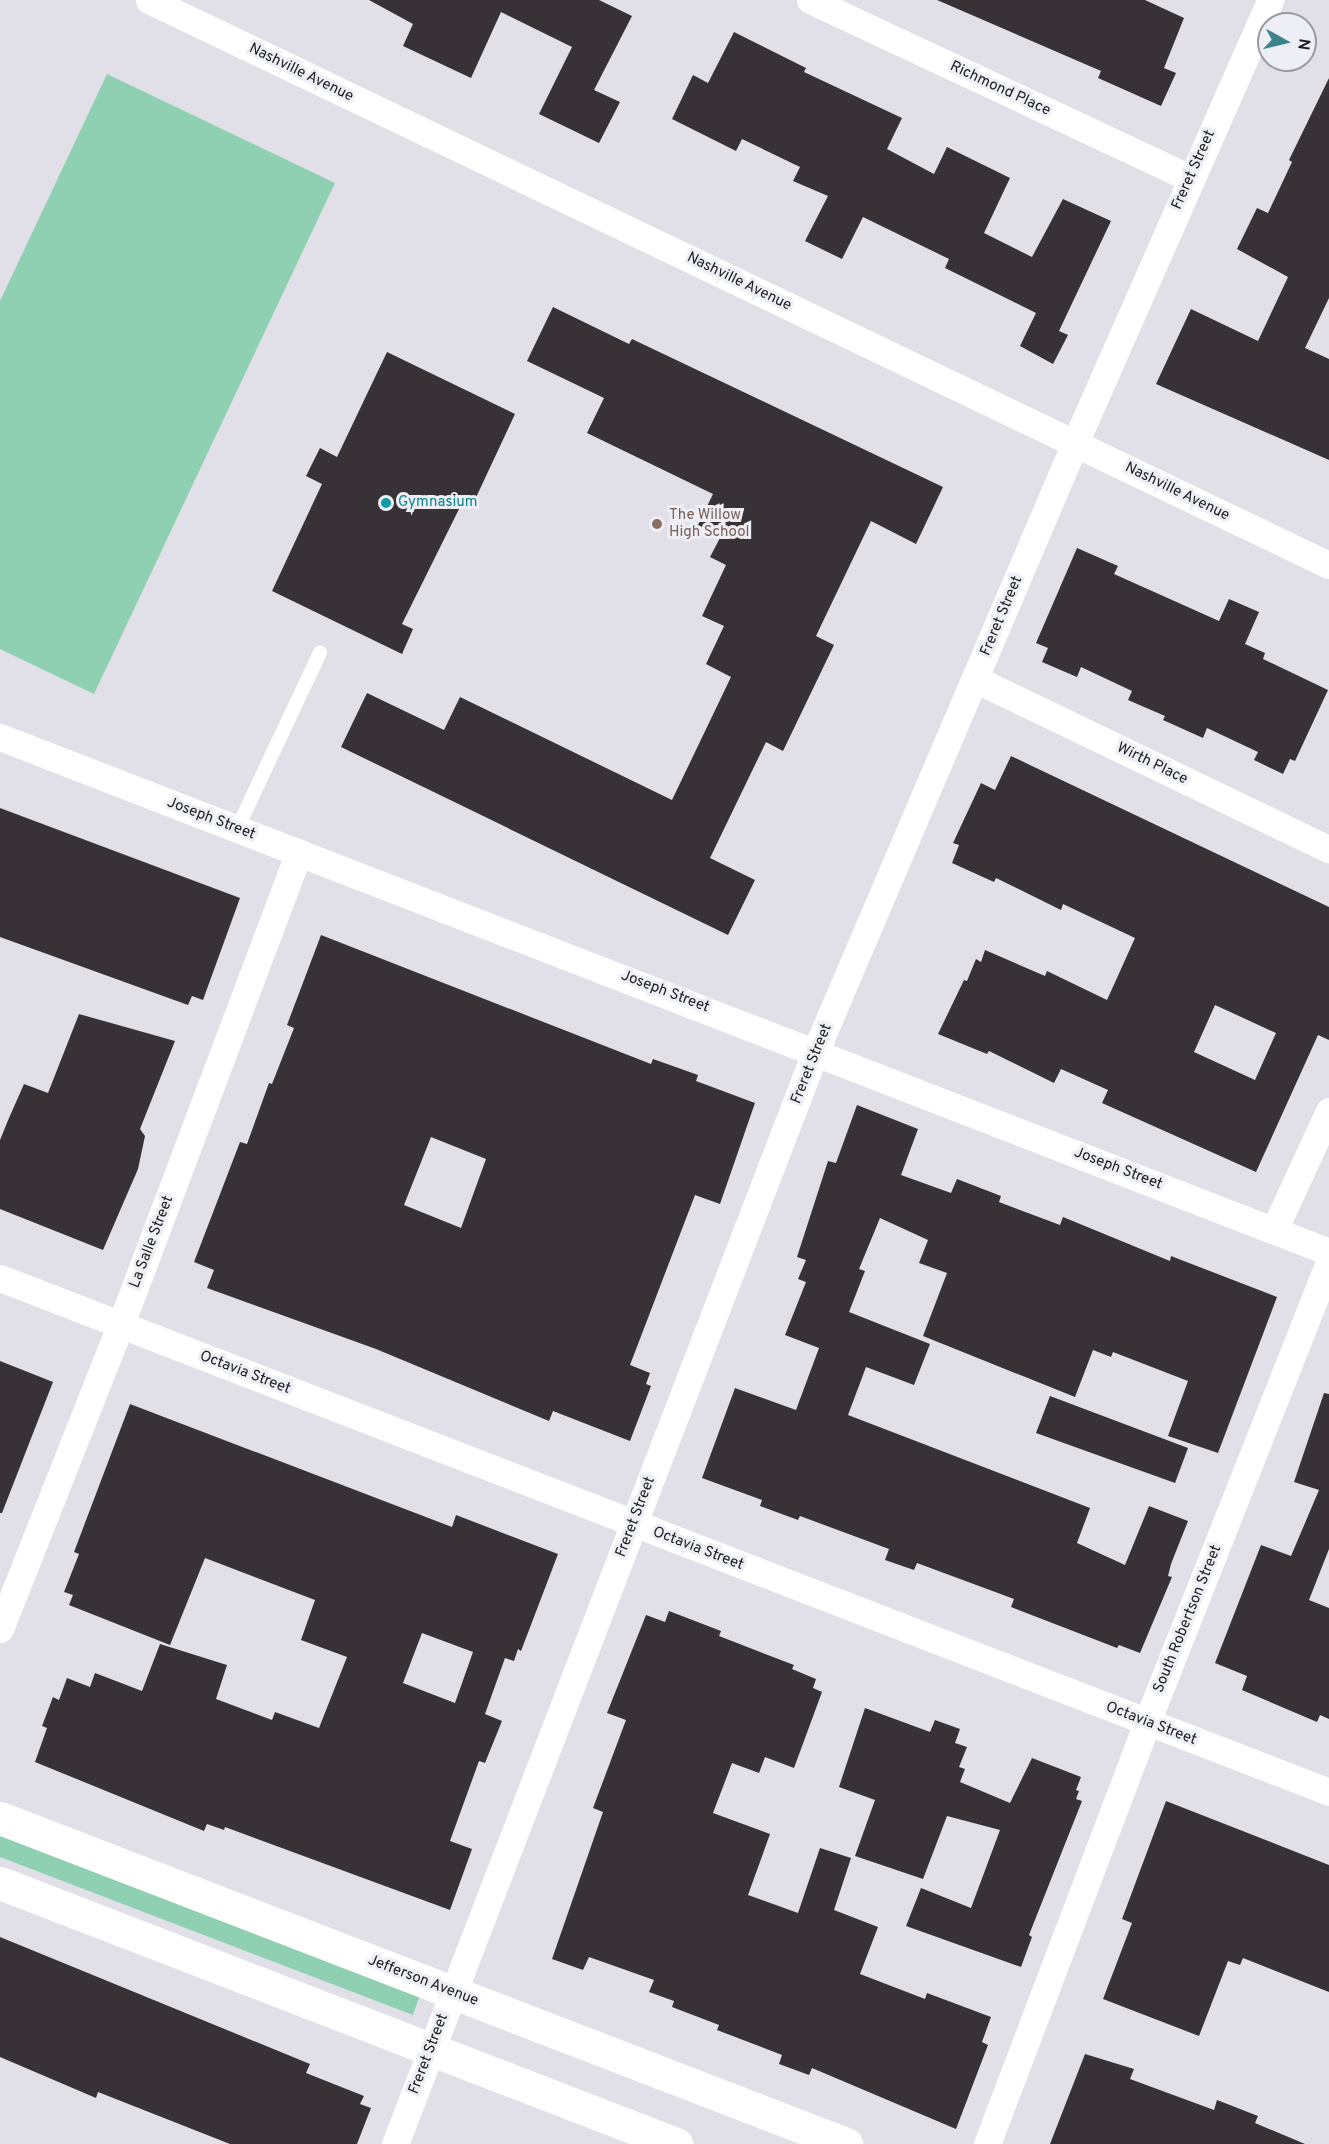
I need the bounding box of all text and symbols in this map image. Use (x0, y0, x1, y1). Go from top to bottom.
north arrow (1257, 12, 1317, 72)
text: N (1292, 37, 1314, 51)
street label: Nashville Avenue (246, 40, 356, 106)
street label: Richmond Place (947, 58, 1053, 120)
street label: Freret Street (1169, 128, 1219, 212)
street label: Nashville Avenue (684, 249, 794, 315)
street label: Nashville Avenue (1122, 459, 1232, 525)
place label: Gymnasium (398, 494, 478, 512)
marker: Gymnasium (379, 496, 393, 510)
place label: The Willow High School (669, 506, 750, 541)
marker: The Willow High School (650, 517, 664, 531)
street label: Freret Street (977, 573, 1027, 659)
street label: Wirth Place (1113, 739, 1191, 789)
street label: Joseph Street (164, 794, 258, 844)
street label: Joseph Street (618, 967, 712, 1017)
street label: Freret Street (788, 1021, 836, 1107)
street label: Joseph Street (1071, 1144, 1165, 1194)
street label: La Salle Street (126, 1193, 178, 1291)
street label: Octavia Street (197, 1347, 293, 1399)
street label: Freret Street (612, 1474, 660, 1560)
street label: Octavia Street (650, 1523, 746, 1575)
street label: South Robertson Street (1150, 1542, 1226, 1696)
street label: Octavia Street (1103, 1698, 1199, 1750)
street label: Jefferson Avenue (365, 1952, 481, 2010)
street label: Freret Street (405, 2011, 453, 2097)

